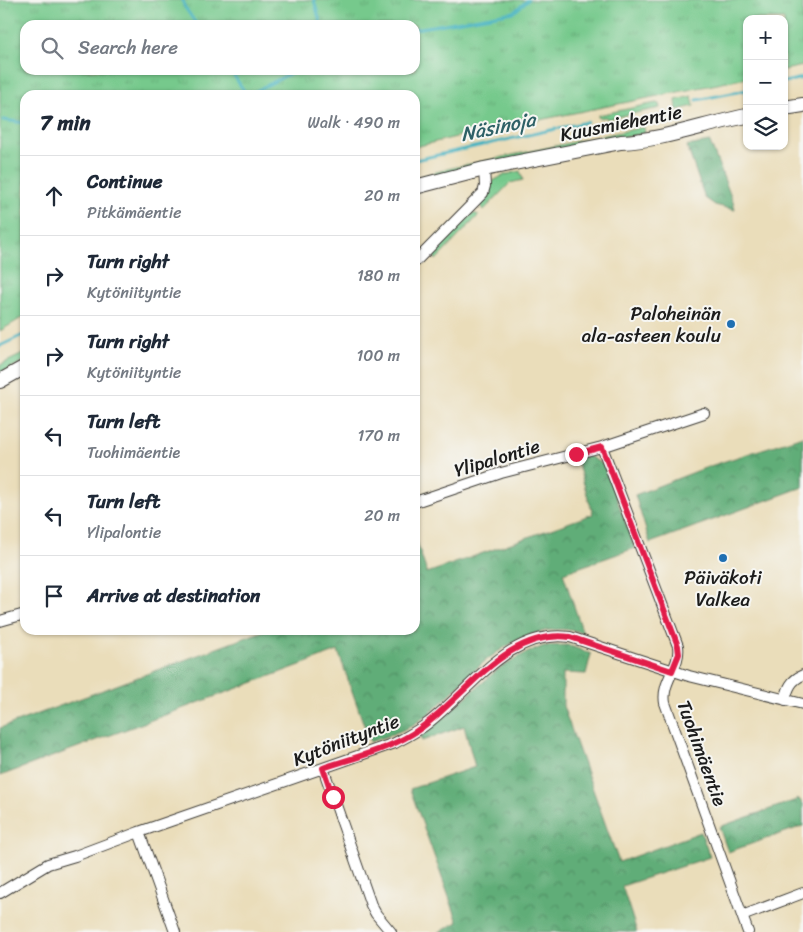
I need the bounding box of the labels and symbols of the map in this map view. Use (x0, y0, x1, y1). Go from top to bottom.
street label: Kuusmiehentie (557, 95, 685, 151)
water label: Näsinoja (457, 102, 540, 152)
place label: Paloheinän ala-asteen koulu (582, 297, 721, 352)
marker: Paloheinän ala-asteen koulu (725, 318, 737, 330)
street label: Ylipalontie (450, 429, 544, 487)
route end (565, 443, 588, 466)
marker: Päiväkoti Valkea (717, 552, 729, 564)
place label: Päiväkoti Valkea (684, 561, 762, 616)
street label: Tuohimäentie (668, 695, 736, 811)
street label: Kytöniityntie (288, 704, 404, 775)
route start (322, 786, 345, 809)

